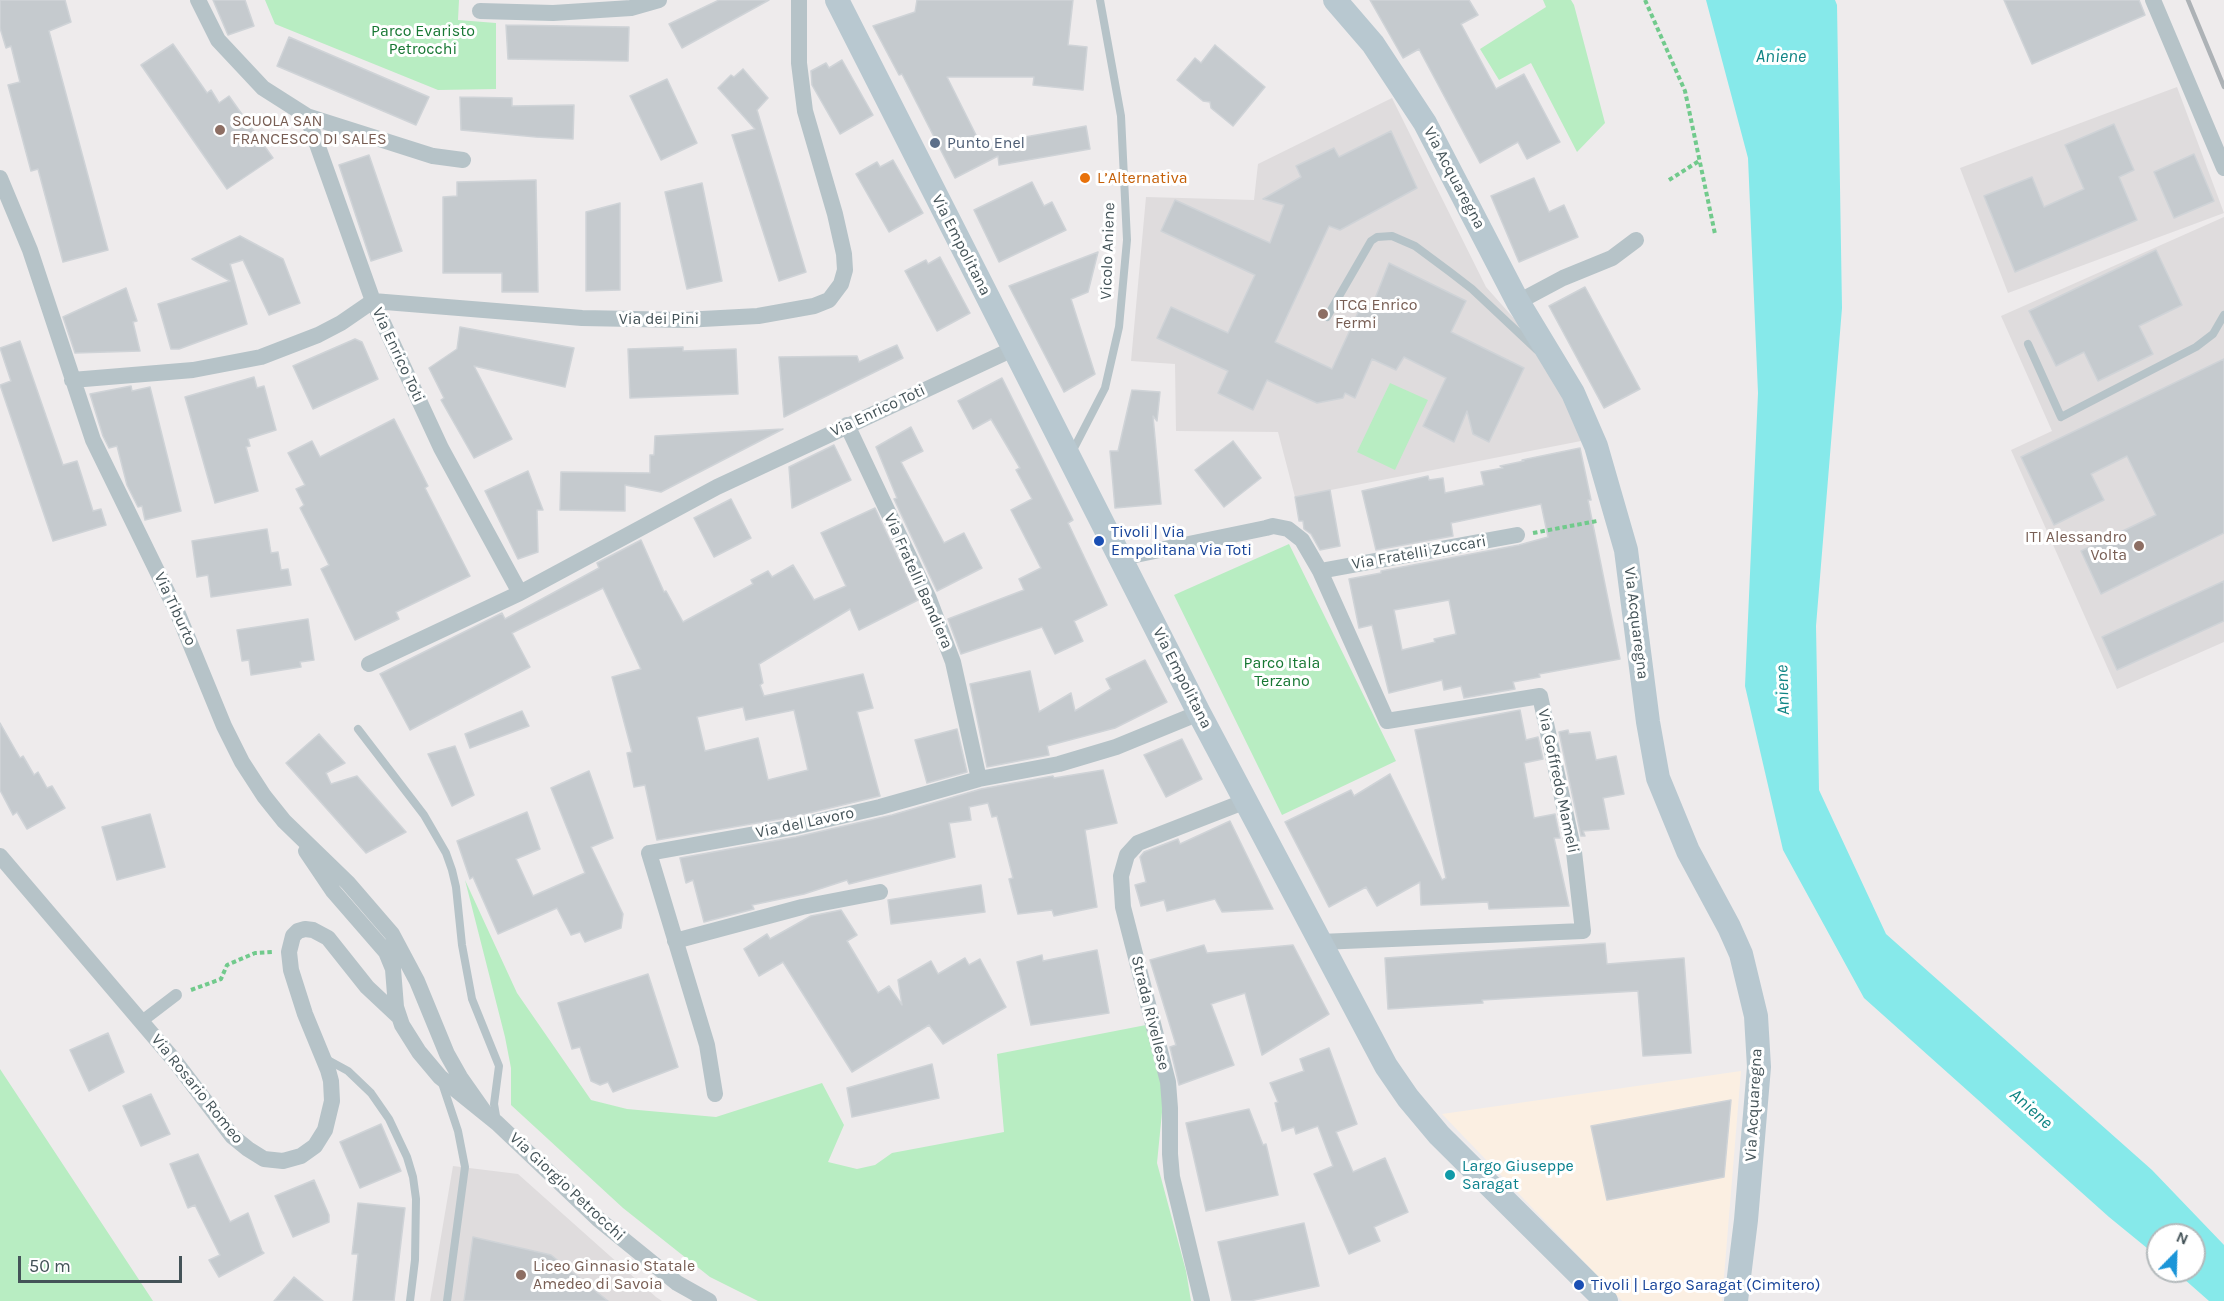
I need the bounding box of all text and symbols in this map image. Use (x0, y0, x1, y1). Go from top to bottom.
park label: Parco Evaristo Petrocchi (371, 21, 475, 59)
water label: Aniene (1756, 46, 1806, 68)
place label: SCUOLA SAN FRANCESCO DI SALES (232, 111, 387, 149)
marker: SCUOLA SAN FRANCESCO DI SALES (213, 123, 227, 137)
street label: Via Acquaregna (1419, 124, 1489, 232)
place label: Punto Enel (947, 133, 1025, 153)
marker: Punto Enel (928, 136, 942, 150)
place label: L’Alternativa (1097, 168, 1188, 188)
marker: L’Alternativa (1078, 171, 1092, 185)
street label: Via Empolitana (927, 191, 995, 299)
street label: Vicolo Aniene (1097, 202, 1119, 300)
place label: ITCG Enrico Fermi (1335, 295, 1418, 333)
street label: Via Enrico Toti (368, 304, 428, 406)
marker: ITCG Enrico Fermi (1316, 307, 1330, 321)
street label: Via dei Pini (619, 309, 699, 329)
street label: Via Enrico Toti (827, 381, 929, 441)
street label: Via Fratelli Bandiera (879, 510, 957, 652)
place label: Tivoli | Via Empolitana Via Toti (1111, 522, 1252, 560)
place label: ITI Alessandro Volta (2025, 527, 2127, 565)
street label: Via Fratelli Zuccari (1350, 532, 1488, 574)
marker: Tivoli | Via Empolitana Via Toti (1092, 534, 1106, 548)
marker: ITI Alessandro Volta (2132, 539, 2146, 553)
street label: Via Acquaregna (1620, 566, 1652, 680)
street label: Via Tiburto (150, 569, 200, 649)
street label: Via Empolitana (1148, 624, 1216, 732)
park label: Parco Itala Terzano (1244, 653, 1320, 691)
water label: Aniene (1771, 664, 1795, 716)
street label: Via Goffredo Mameli (1533, 707, 1583, 855)
street label: Via del Lavoro (754, 803, 856, 843)
street label: Strada Rivellese (1127, 954, 1173, 1072)
street label: Via Rosario Romeo (147, 1030, 247, 1148)
street label: Via Acquaregna (1741, 1048, 1767, 1162)
water label: Aniene (2005, 1084, 2057, 1134)
street label: Via Giorgio Petrocchi (505, 1129, 629, 1245)
place label: Largo Giuseppe Saragat (1462, 1156, 1574, 1194)
marker: Largo Giuseppe Saragat (1443, 1168, 1457, 1182)
north arrow (2146, 1223, 2206, 1283)
text: N (2173, 1227, 2191, 1249)
scale bar (21, 1244, 184, 1282)
text: 50 m (29, 1255, 71, 1277)
place label: Liceo Ginnasio Statale Amedeo di Savoia (533, 1256, 695, 1294)
marker: Liceo Ginnasio Statale Amedeo di Savoia (514, 1268, 528, 1282)
place label: Tivoli | Largo Saragat (Cimitero) (1591, 1275, 1820, 1295)
marker: Tivoli | Largo Saragat (Cimitero) (1572, 1278, 1586, 1292)

